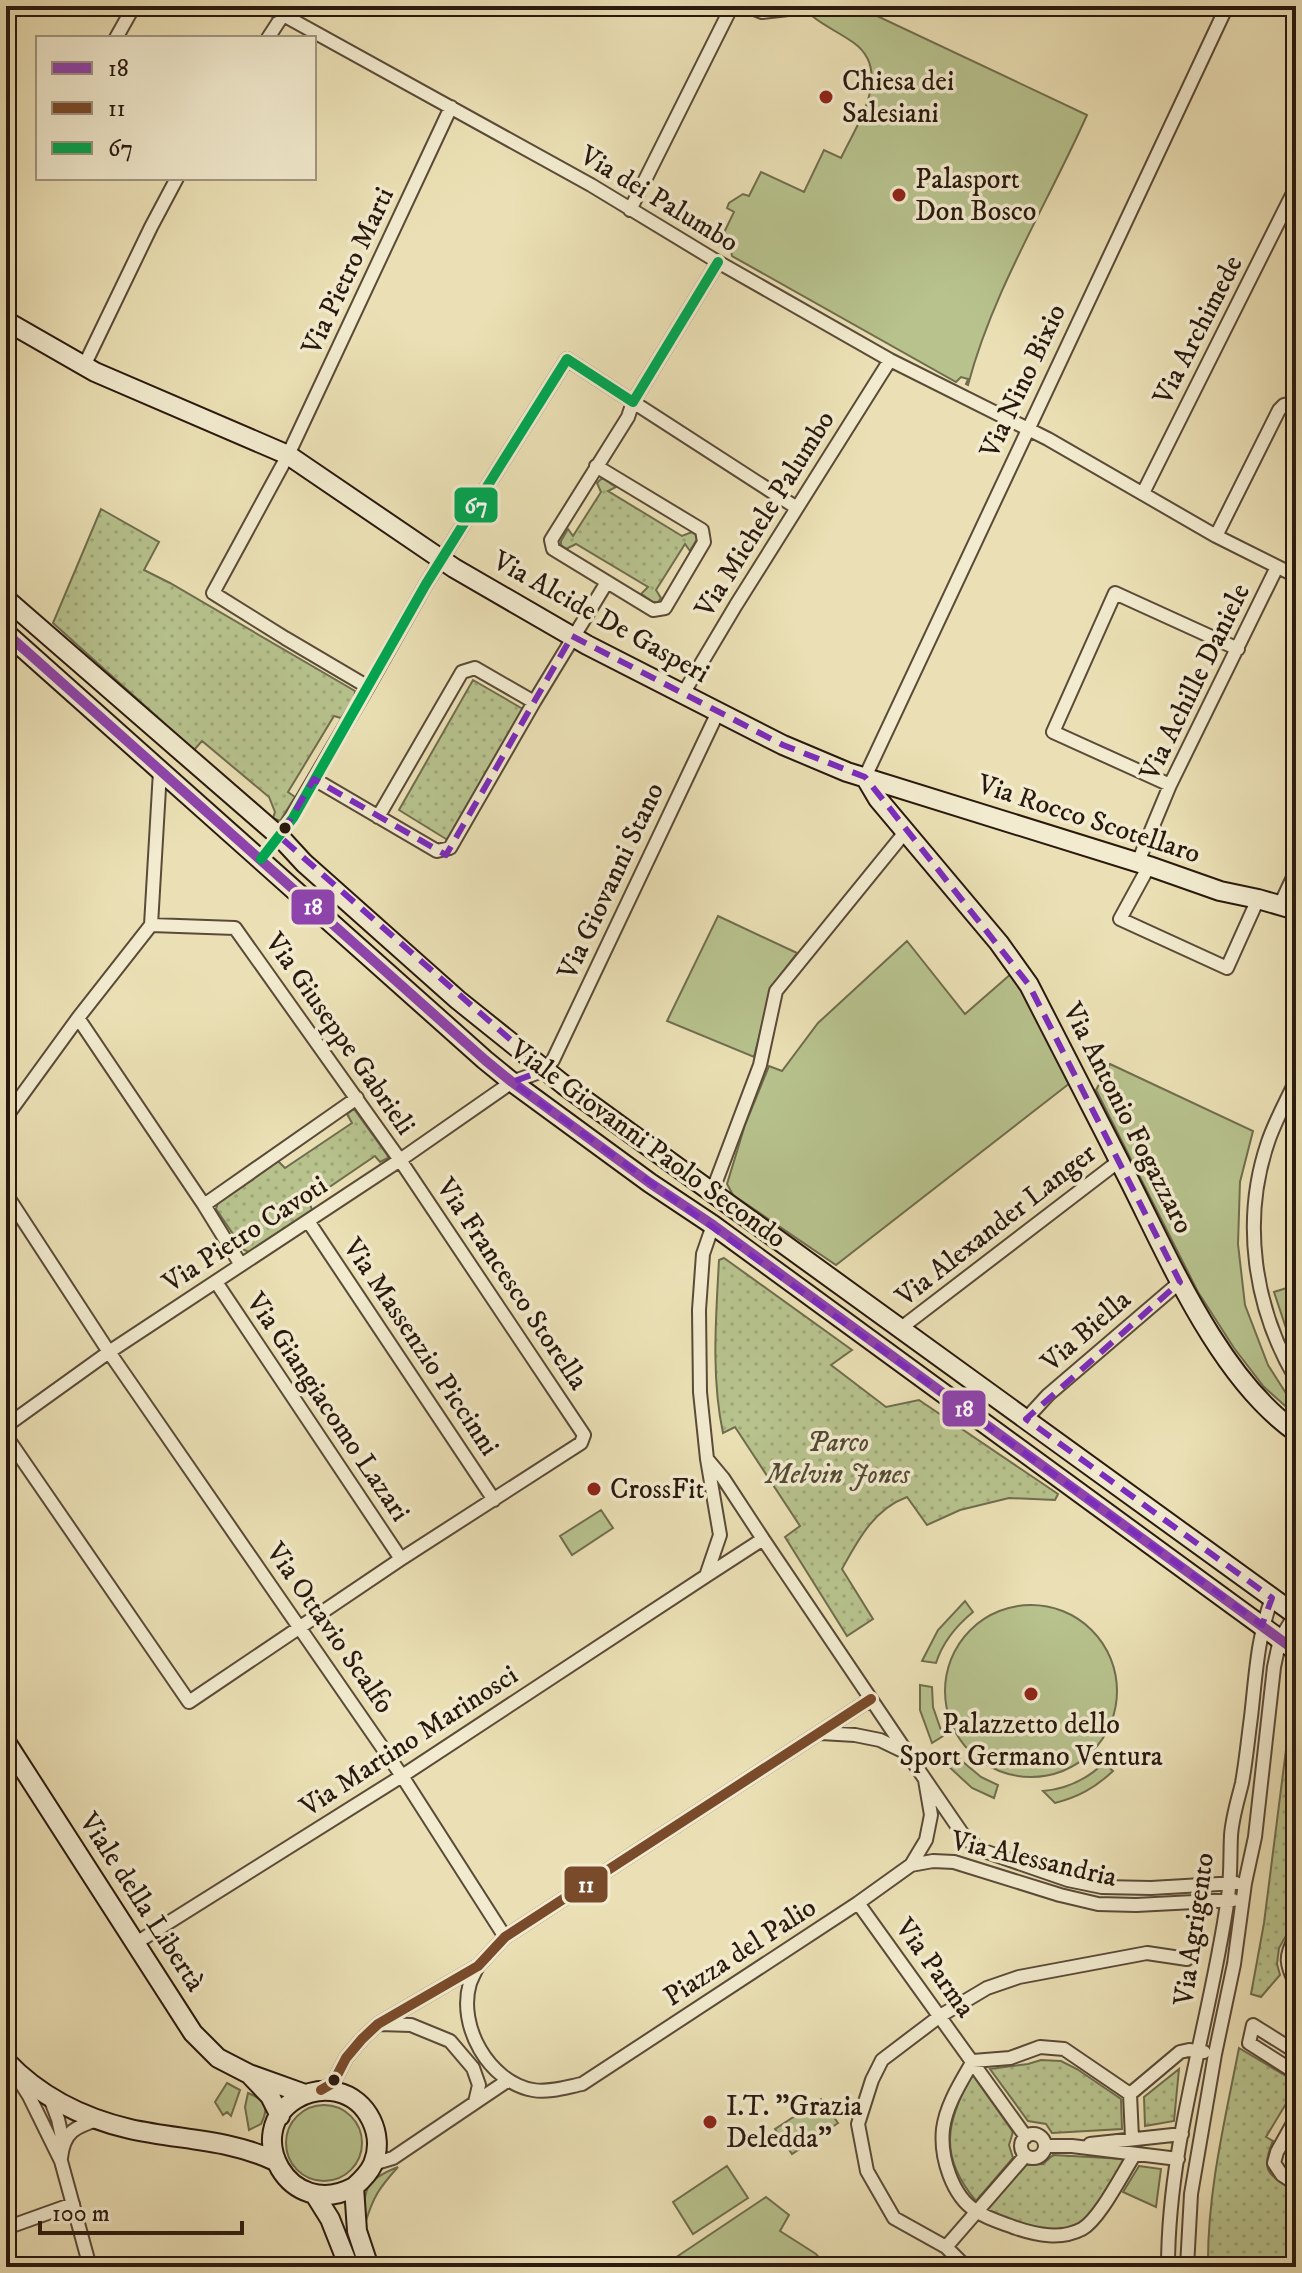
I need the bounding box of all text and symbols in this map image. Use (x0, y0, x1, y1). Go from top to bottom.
legend (36, 36, 316, 180)
text: 18 (108, 54, 129, 84)
place label: Chiesa dei Salesiani (842, 64, 954, 131)
marker: Chiesa dei Salesiani (817, 88, 835, 106)
text: 11 (108, 94, 126, 124)
text: 67 (108, 134, 133, 164)
street label: Via dei Palumbo (572, 137, 745, 260)
place label: Palasport Don Bosco (915, 162, 1036, 229)
street label: Via Pietro Marti (294, 182, 402, 361)
marker: Palasport Don Bosco (890, 186, 908, 204)
street label: Via Archimede (1145, 250, 1251, 411)
street label: Via Nino Bixio (972, 299, 1074, 464)
street label: Via Michele Palumbo (687, 404, 843, 625)
line badge: 67 (453, 486, 499, 524)
text: 67 (464, 493, 488, 520)
street label: Via Alcide De Gasperi (486, 543, 715, 691)
street label: Via Achille Daniele (1132, 578, 1258, 787)
street label: Via Rocco Scotellaro (972, 766, 1205, 872)
street label: Via Giovanni Stano (550, 777, 672, 986)
unlabelled marker (277, 820, 293, 836)
line badge: 18 (290, 888, 336, 926)
text: 18 (303, 894, 323, 921)
street label: Via Giuseppe Gabrieli (257, 925, 423, 1142)
street label: Via Antonio Fogazzaro (1054, 996, 1201, 1239)
street label: Viale Giovanni Paolo Secondo (502, 1031, 793, 1256)
street label: Via Alexander Langer (888, 1135, 1104, 1315)
street label: Via Pietro Cavoti (155, 1168, 334, 1301)
street label: Via Francesco Storella (428, 1171, 596, 1397)
street label: Via Massenzio Piccinni (335, 1231, 507, 1463)
street label: Via Biella (1033, 1282, 1138, 1380)
street label: Via Giangiacomo Lazari (238, 1285, 418, 1528)
line badge: 18 (941, 1389, 987, 1428)
text: 18 (954, 1396, 974, 1423)
park label: Parco Melvin Jones (764, 1425, 910, 1492)
place label: CrossFit (610, 1472, 704, 1507)
marker: CrossFit (585, 1480, 603, 1498)
street label: Via Ottavio Scalfo (257, 1535, 402, 1720)
street label: Via Martino Marinosci (293, 1657, 525, 1825)
marker: Palazzetto dello Sport Germano Ventura (1022, 1685, 1040, 1703)
place label: Palazzetto dello Sport Germano Ventura (899, 1707, 1163, 1774)
street label: Viale della Libertà (71, 1805, 213, 1998)
street label: Via Alessandria (947, 1823, 1120, 1895)
street label: Via Agrigento (1166, 1850, 1222, 2009)
line badge: 11 (563, 1865, 609, 1904)
text: 11 (578, 1872, 594, 1899)
street label: Piazza del Palio (657, 1890, 823, 2014)
street label: Via Parma (887, 1911, 983, 2025)
unlabelled marker (326, 2072, 342, 2088)
place label: I.T. "Grazia Deledda" (726, 2089, 863, 2156)
marker: I.T. "Grazia Deledda" (701, 2113, 719, 2131)
scale bar (40, 2185, 242, 2235)
text: 100 m (52, 2199, 110, 2229)

